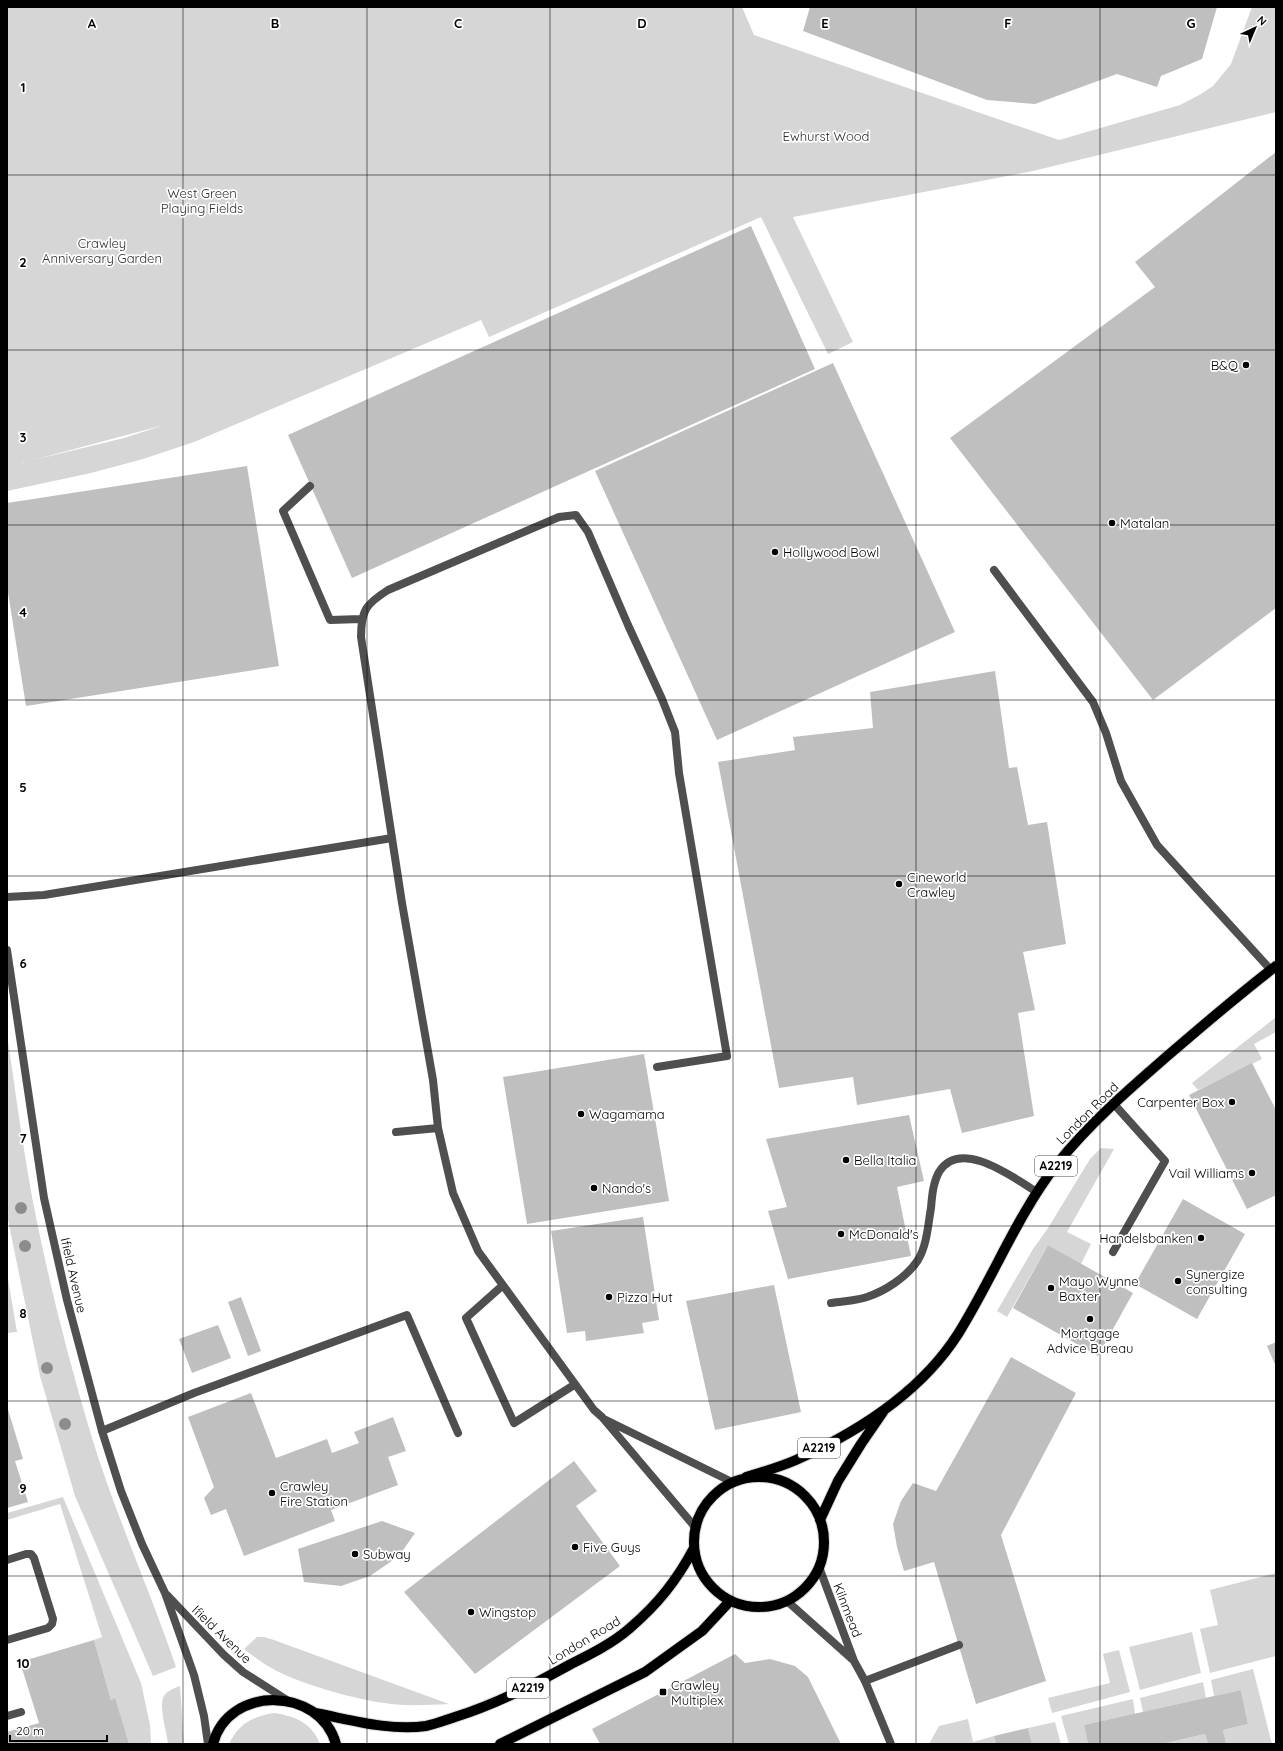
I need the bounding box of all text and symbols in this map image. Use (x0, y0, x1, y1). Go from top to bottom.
north arrow (1235, 8, 1275, 48)
text: N (1254, 13, 1270, 29)
text: A (88, 15, 97, 31)
text: B (271, 15, 279, 31)
text: C (454, 15, 462, 31)
text: D (637, 15, 647, 31)
text: E (821, 15, 829, 31)
text: F (1004, 15, 1012, 31)
text: G (1186, 15, 1196, 31)
text: 1 (20, 79, 26, 95)
park label: Ewhurst Wood (783, 128, 869, 144)
park label: West Green Playing Fields (161, 185, 243, 216)
park label: Crawley Anniversary Garden (42, 235, 162, 266)
text: 2 (19, 254, 27, 270)
place label: B&Q (1211, 357, 1239, 373)
marker: B&Q (1241, 360, 1251, 370)
text: 3 (20, 429, 27, 445)
place label: Matalan (1120, 515, 1169, 531)
marker: Matalan (1107, 518, 1117, 528)
place label: Hollywood Bowl (783, 544, 879, 560)
marker: Hollywood Bowl (770, 547, 780, 557)
text: 4 (19, 604, 27, 620)
text: 5 (19, 779, 27, 795)
place label: Cineworld Crawley (907, 869, 967, 900)
marker: Cineworld Crawley (894, 879, 904, 889)
text: 6 (19, 955, 27, 971)
street label: London Road (1053, 1079, 1121, 1147)
place label: Carpenter Box (1137, 1094, 1224, 1110)
marker: Carpenter Box (1227, 1097, 1237, 1107)
place label: Wagamama (589, 1106, 665, 1122)
marker: Wagamama (576, 1109, 586, 1119)
text: 7 (19, 1130, 27, 1146)
place label: Bella Italia (854, 1152, 916, 1168)
marker: Bella Italia (841, 1155, 851, 1165)
road number: A2219 (1035, 1156, 1077, 1176)
place label: Vail Williams (1168, 1165, 1244, 1181)
marker: Vail Williams (1247, 1168, 1257, 1178)
place label: Nando's (602, 1180, 651, 1196)
marker: Nando's (589, 1183, 599, 1193)
place label: McDonald's (849, 1226, 919, 1242)
marker: McDonald's (836, 1229, 846, 1239)
place label: Handelsbanken (1099, 1230, 1193, 1246)
marker: Handelsbanken (1196, 1233, 1206, 1243)
street label: Ifield Avenue (58, 1236, 90, 1314)
place label: Synergize consulting (1186, 1266, 1247, 1297)
place label: Mayo Wynne Baxter (1059, 1273, 1139, 1304)
marker: Synergize consulting (1173, 1276, 1183, 1286)
marker: Mayo Wynne Baxter (1046, 1283, 1056, 1293)
place label: Pizza Hut (617, 1289, 673, 1305)
marker: Pizza Hut (604, 1292, 614, 1302)
text: 8 (19, 1305, 27, 1321)
marker: Mortgage Advice Bureau (1085, 1314, 1095, 1324)
place label: Mortgage Advice Bureau (1047, 1325, 1133, 1356)
road number: A2219 (798, 1438, 840, 1458)
place label: Crawley Fire Station (280, 1478, 348, 1509)
text: 9 (19, 1480, 27, 1496)
marker: Crawley Fire Station (267, 1488, 277, 1498)
place label: Five Guys (583, 1539, 641, 1555)
marker: Five Guys (570, 1542, 580, 1552)
place label: Subway (363, 1546, 411, 1562)
marker: Subway (350, 1549, 360, 1559)
street label: Kilnmead (830, 1580, 866, 1640)
street label: Ifield Avenue (189, 1602, 255, 1666)
place label: Wingstop (479, 1604, 536, 1620)
marker: Wingstop (466, 1607, 476, 1617)
street label: London Road (545, 1612, 623, 1668)
text: 10 (16, 1655, 30, 1671)
place label: Crawley Multiplex (671, 1677, 724, 1708)
road number: A2219 (507, 1678, 549, 1698)
marker: Crawley Multiplex (658, 1687, 668, 1697)
scale bar (10, 1717, 107, 1743)
text: 20 m (16, 1723, 44, 1738)

